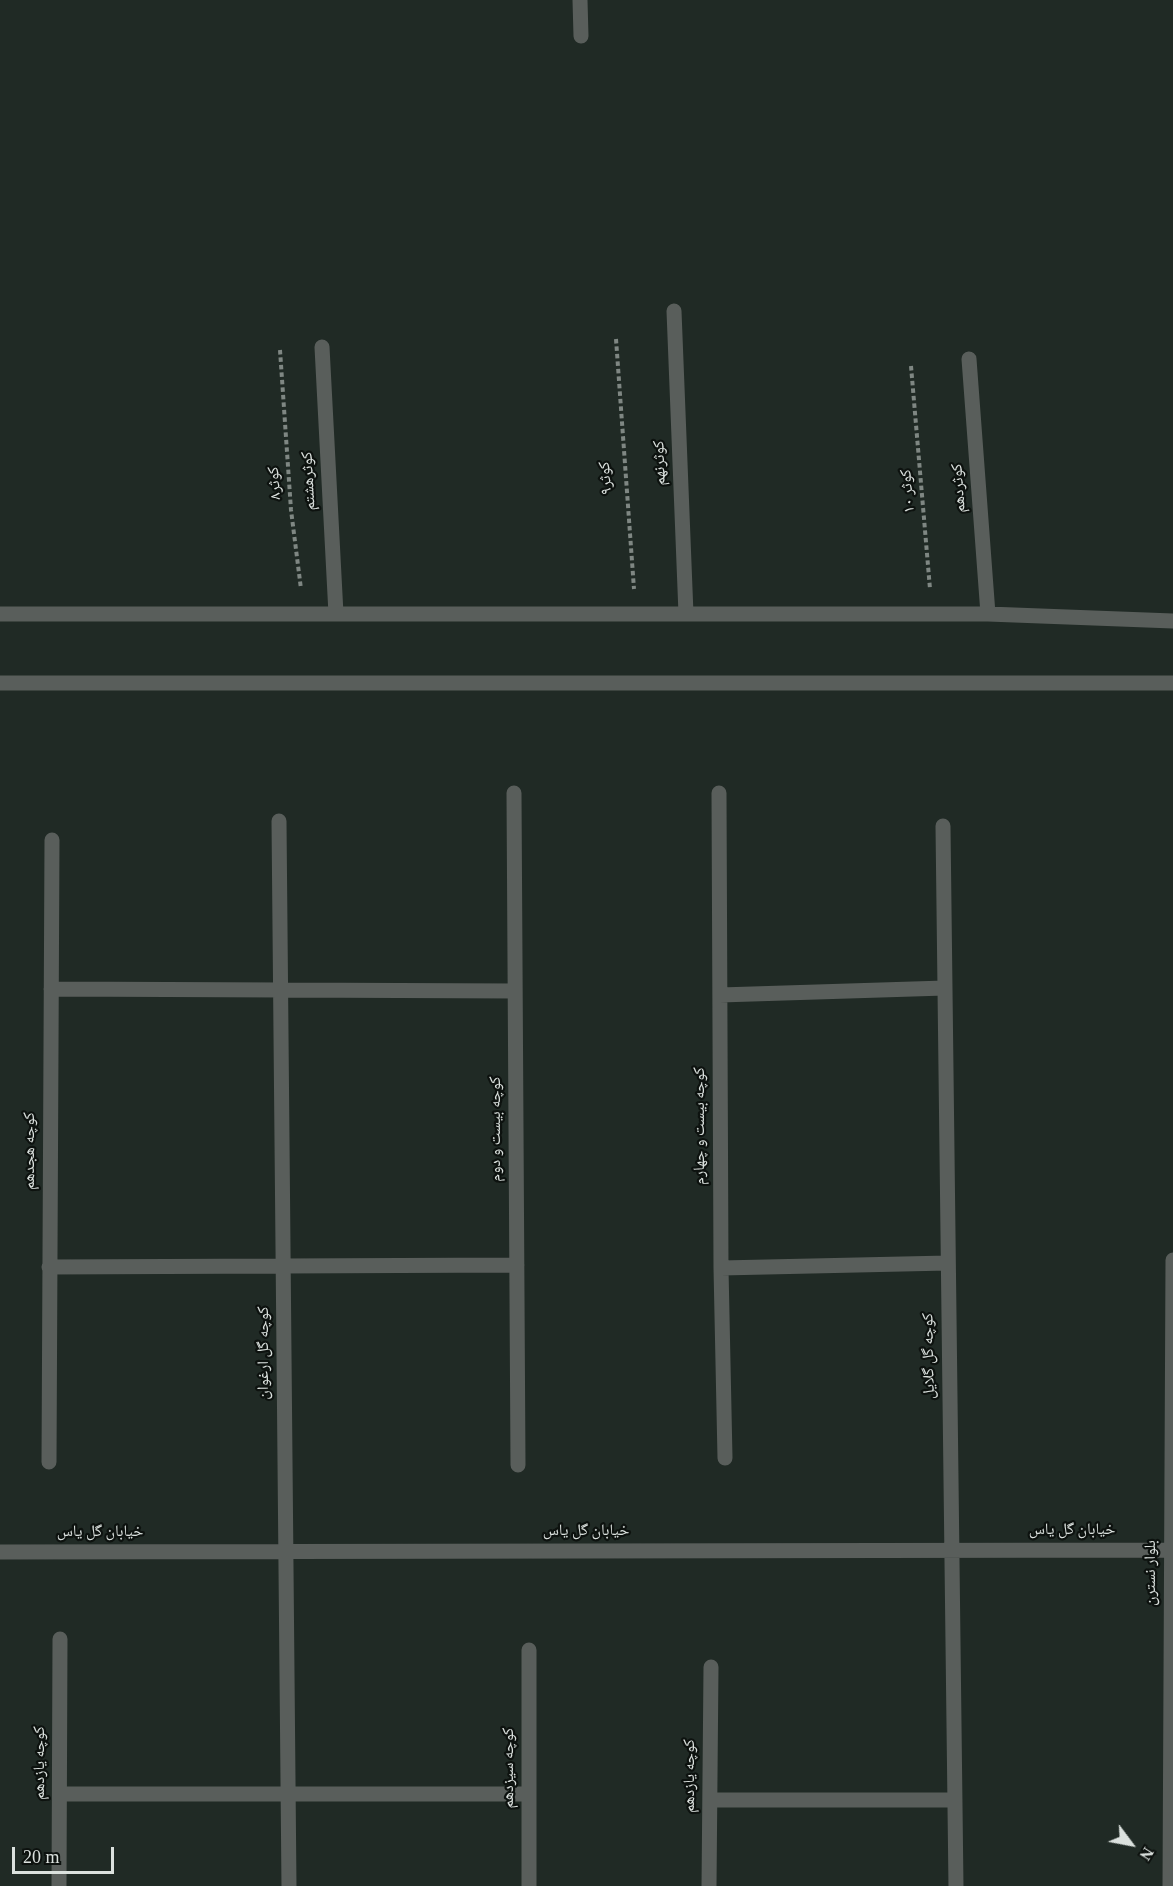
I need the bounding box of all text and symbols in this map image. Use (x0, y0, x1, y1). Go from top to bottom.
street label: کوثرنهم (652, 440, 672, 486)
street label: کوثرهشتم (300, 451, 322, 511)
street label: کوثر۹ (597, 461, 619, 495)
street label: کوثردهم (950, 463, 972, 513)
street label: کوثر۸ (266, 466, 288, 500)
street label: کوثر ۱۰ (899, 468, 921, 514)
street label: کوچه بیست و چهارم (692, 1067, 712, 1185)
street label: کوچه بیست و دوم (488, 1076, 508, 1182)
street label: کوچه هجدهم (22, 1112, 42, 1190)
street label: کوچه گل ارغوان (256, 1306, 276, 1400)
street label: کوچه گل گلایل (921, 1313, 941, 1399)
street label: خیابان گل یاس (1029, 1522, 1115, 1542)
street label: خیابان گل یاس (543, 1523, 629, 1543)
street label: خیابان گل یاس (57, 1524, 143, 1544)
street label: بلوار نسترن (1143, 1540, 1163, 1606)
street label: کوچه یازدهم (32, 1726, 52, 1800)
street label: کوچه سیزدهم (501, 1727, 521, 1809)
street label: کوچه یازدهم (682, 1739, 702, 1813)
north arrow (1101, 1814, 1161, 1874)
scale bar (15, 1835, 117, 1873)
text: N (1136, 1844, 1157, 1863)
text: 20 m (23, 1847, 60, 1867)

